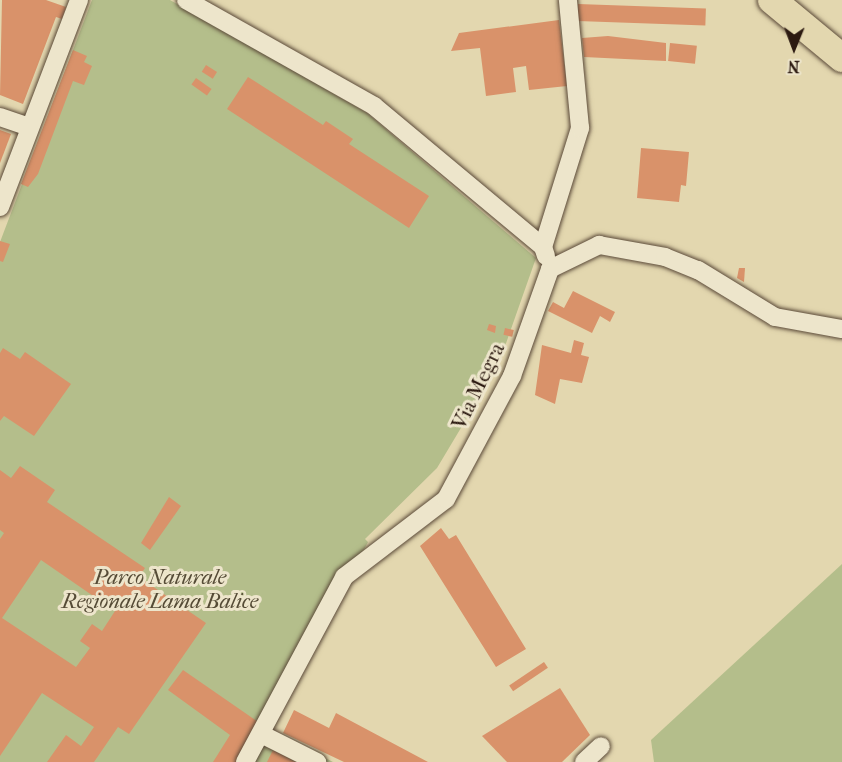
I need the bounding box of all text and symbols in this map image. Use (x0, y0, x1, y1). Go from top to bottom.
north arrow (764, 18, 824, 78)
text: N (787, 57, 800, 76)
street label: Via Megra (446, 339, 510, 433)
park label: Parco Naturale Regionale Lama Balice (62, 564, 258, 614)

